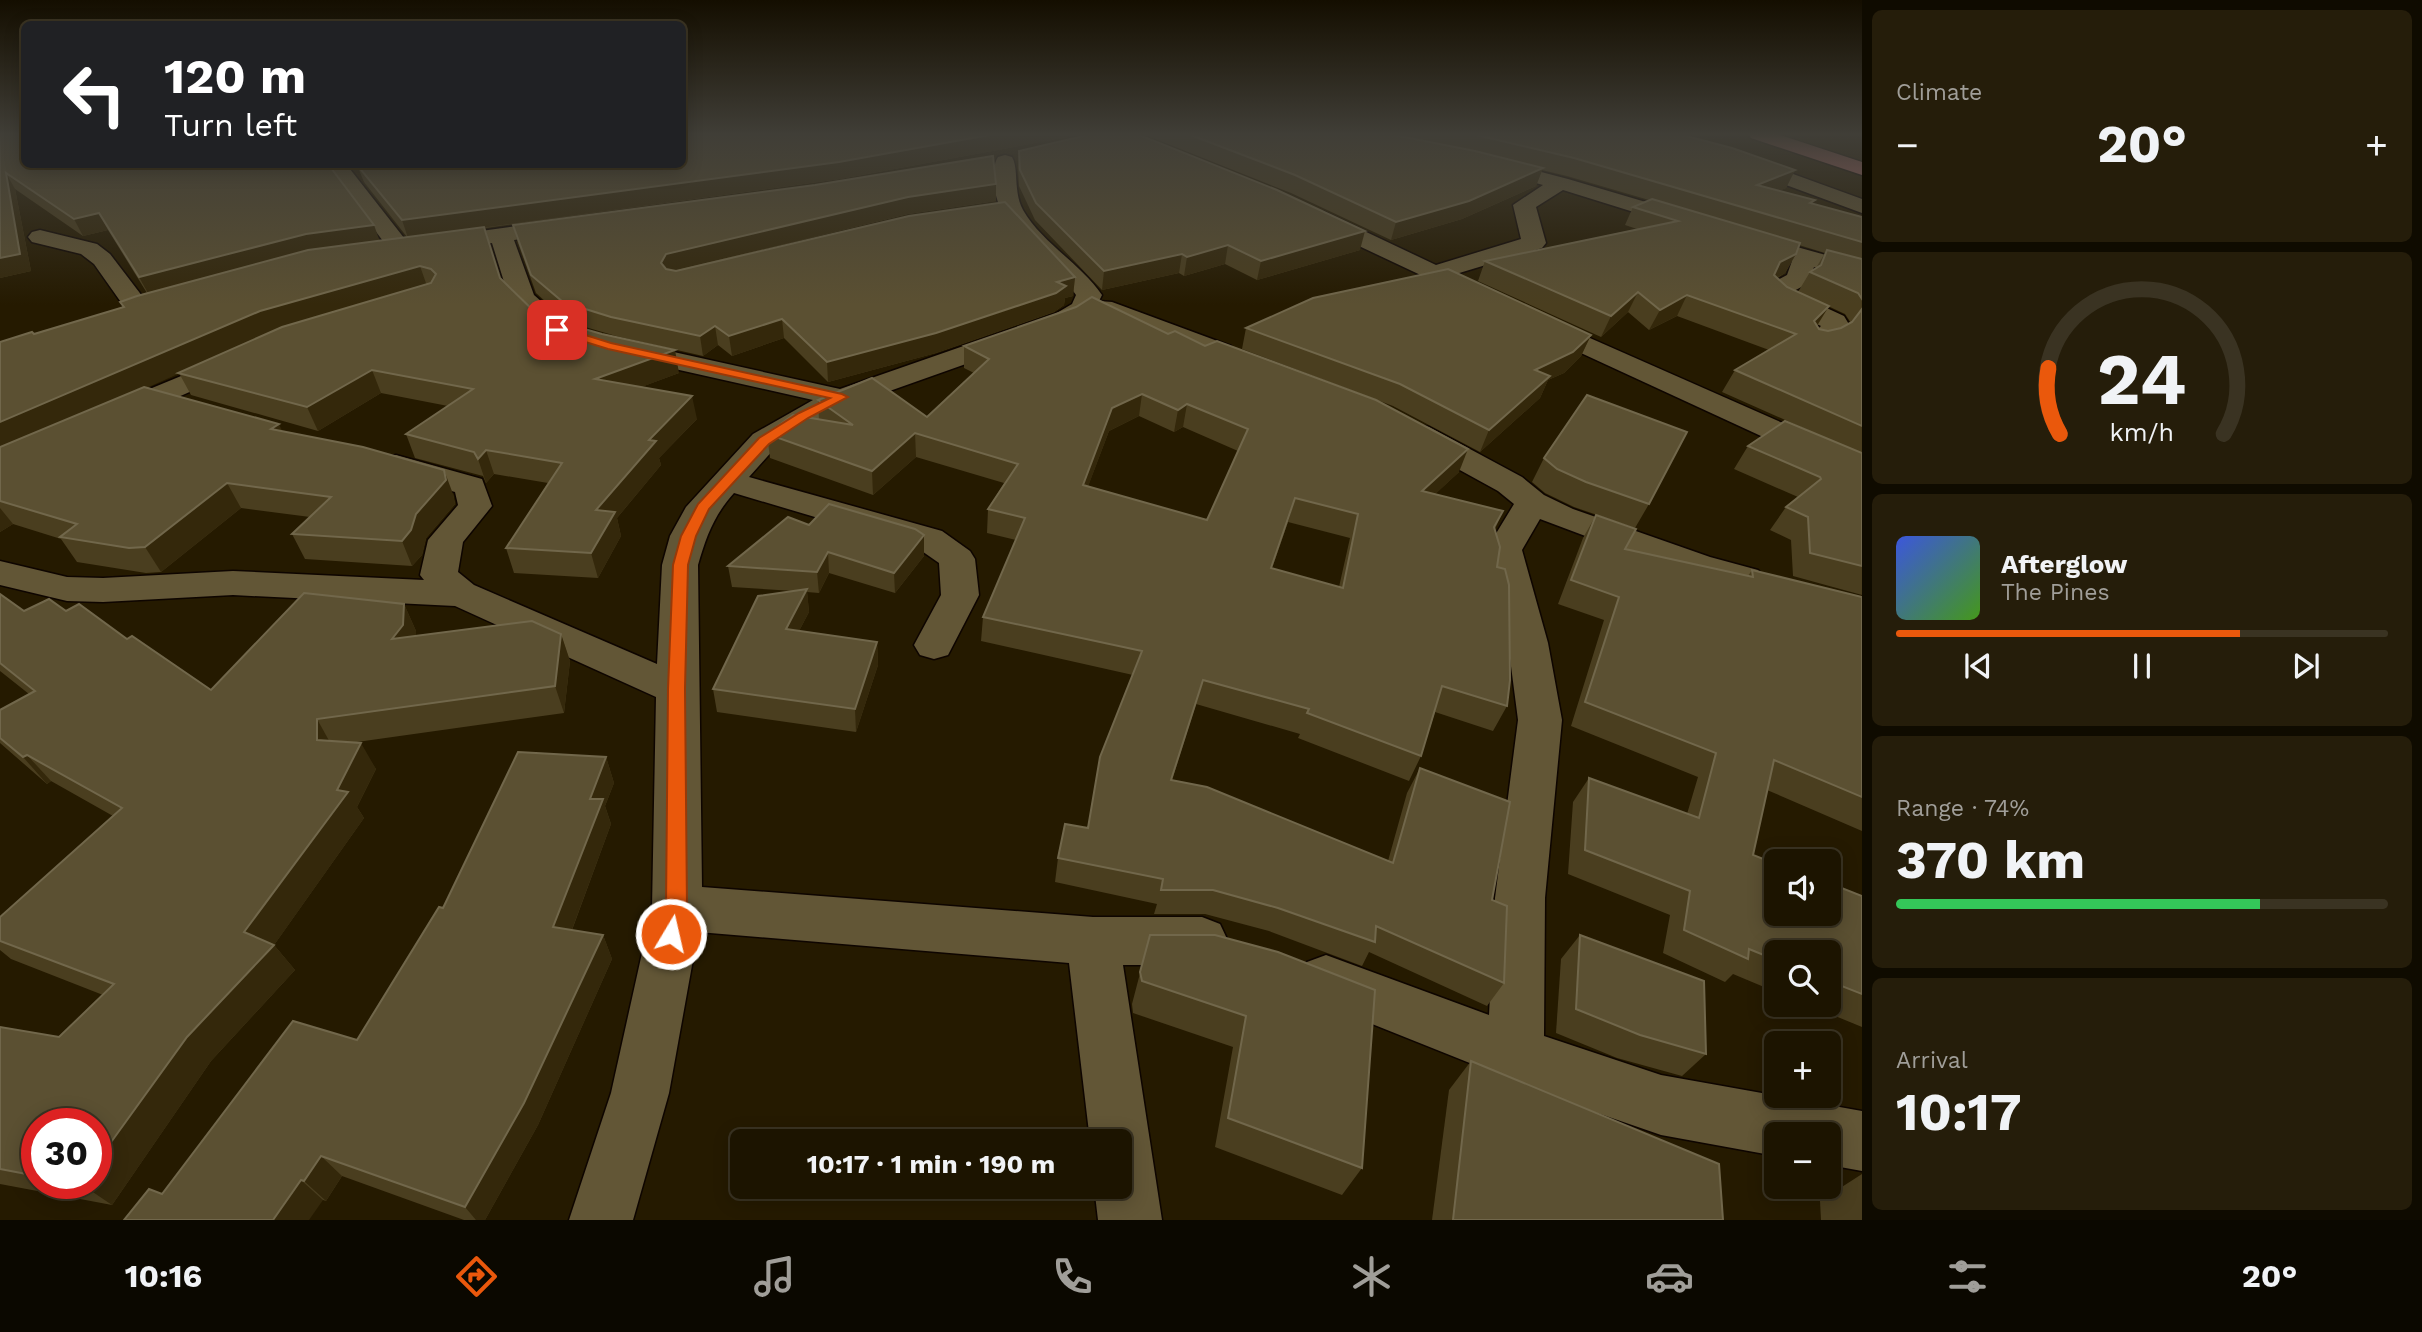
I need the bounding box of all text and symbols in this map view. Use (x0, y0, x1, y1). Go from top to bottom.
text: 120 m (164, 47, 306, 105)
icon: left (49, 49, 140, 140)
text: Climate (1896, 79, 1982, 106)
text: Turn left (164, 106, 297, 144)
text: 20° (2097, 114, 2187, 175)
text: − (1896, 123, 1919, 167)
text: + (2365, 123, 2388, 167)
pin (527, 300, 587, 360)
icon: arrive (538, 311, 576, 349)
text: 24 (2097, 336, 2187, 422)
text: km/h (2110, 418, 2174, 447)
text: Afterglow (2001, 549, 2127, 579)
text: The Pines (2001, 579, 2110, 606)
icon: previous (1959, 647, 1997, 685)
icon: pause (2123, 647, 2161, 685)
icon: next (2287, 647, 2325, 685)
text: Range · 74% (1896, 795, 2029, 822)
text: 370 km (1896, 830, 2085, 891)
map controls (1764, 849, 1841, 1199)
button: sound (1764, 849, 1841, 926)
position arrow (634, 897, 708, 971)
button: search (1764, 940, 1841, 1017)
button: + (1764, 1031, 1841, 1108)
text: Arrival (1896, 1047, 1968, 1074)
text: 10:17 (1896, 1082, 2022, 1143)
speed limit sign: 30 (21, 1108, 112, 1199)
button: − (1764, 1122, 1841, 1199)
text: 10:17 · 1 min · 190 m (807, 1149, 1055, 1179)
icon: directions (452, 1252, 501, 1301)
icon: music (750, 1252, 799, 1301)
icon: phone (1048, 1252, 1097, 1301)
icon: climate (1347, 1252, 1396, 1301)
icon: car (1645, 1252, 1694, 1301)
icon: filters (1943, 1252, 1992, 1301)
text: 10:16 (125, 1257, 202, 1295)
text: 20° (2242, 1257, 2297, 1295)

